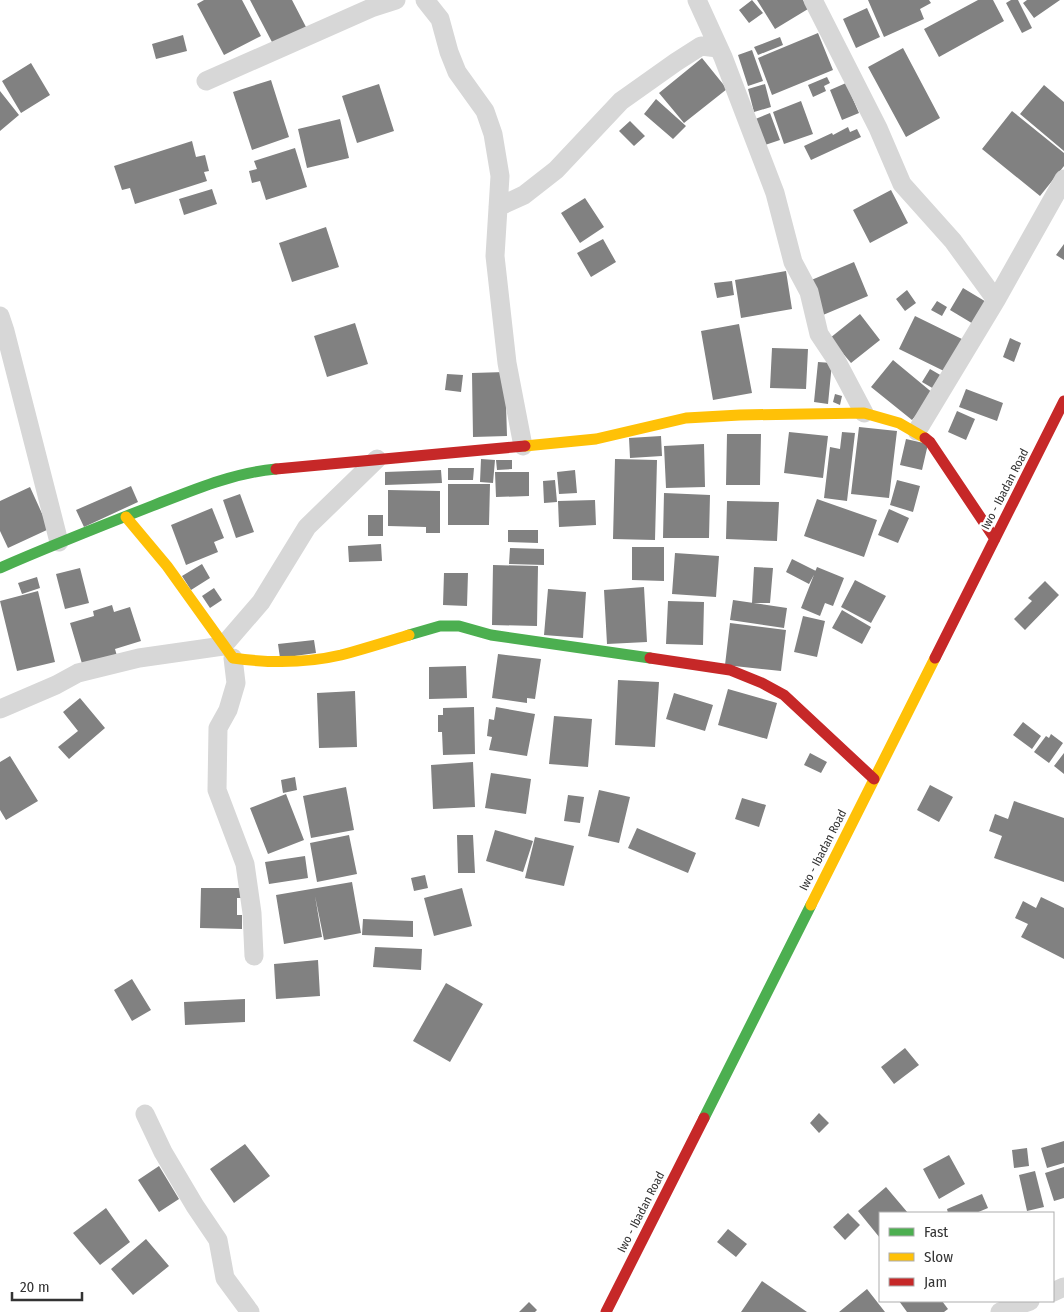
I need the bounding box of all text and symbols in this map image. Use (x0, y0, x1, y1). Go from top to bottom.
street label: Iwo - Ibadan Road (979, 446, 1031, 532)
street label: Iwo - Ibadan Road (797, 807, 849, 893)
street label: Iwo - Ibadan Road (615, 1169, 667, 1255)
legend (879, 1212, 1054, 1302)
text: Fast (924, 1223, 948, 1241)
text: Slow (924, 1248, 953, 1266)
scale bar (12, 1270, 82, 1302)
text: Jam (924, 1273, 947, 1291)
text: 20 m (20, 1278, 50, 1296)

